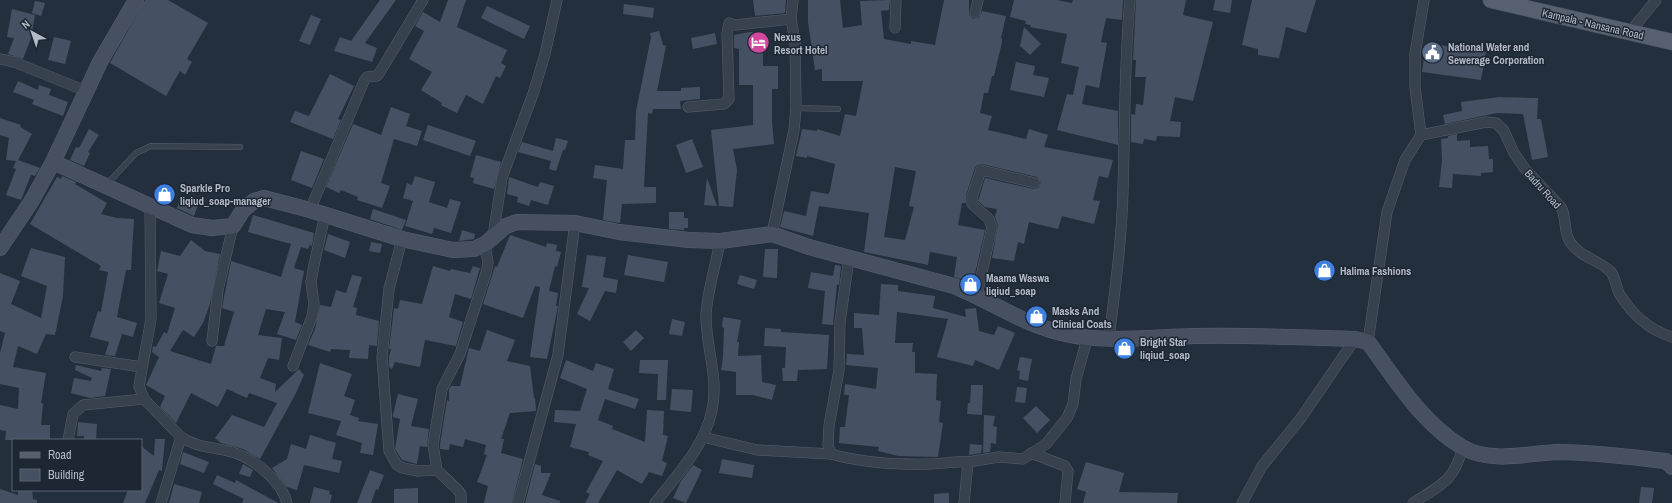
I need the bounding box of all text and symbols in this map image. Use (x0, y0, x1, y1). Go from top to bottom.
street label: Kampala - Nansana Road (1541, 6, 1645, 42)
north arrow (12, 12, 52, 52)
text: N (19, 17, 33, 32)
hotel icon: Nexus Resort Hotel (746, 30, 772, 56)
place label: Nexus Resort Hotel (774, 30, 828, 57)
public building icon: National Water and Sewerage Corporation (1420, 40, 1446, 66)
place label: National Water and Sewerage Corporation (1448, 40, 1544, 67)
street label: Badru Road (1522, 166, 1564, 212)
shop icon: Sparkle Pro liqiud_soap-manager (152, 181, 178, 207)
place label: Sparkle Pro liqiud_soap-manager (180, 181, 271, 208)
shop icon: Halima Fashions (1311, 258, 1337, 284)
place label: Halima Fashions (1340, 264, 1411, 278)
shop icon: Maama Waswa liqiud_soap (957, 271, 983, 297)
place label: Maama Waswa liqiud_soap (986, 271, 1049, 298)
shop icon: Masks And Clinical Coats (1023, 304, 1049, 330)
place label: Masks And Clinical Coats (1052, 304, 1112, 331)
shop icon: Bright Star liqiud_soap (1112, 335, 1138, 361)
place label: Bright Star liqiud_soap (1140, 335, 1191, 362)
legend (12, 439, 142, 491)
text: Road (48, 447, 72, 463)
text: Building (48, 467, 85, 483)

